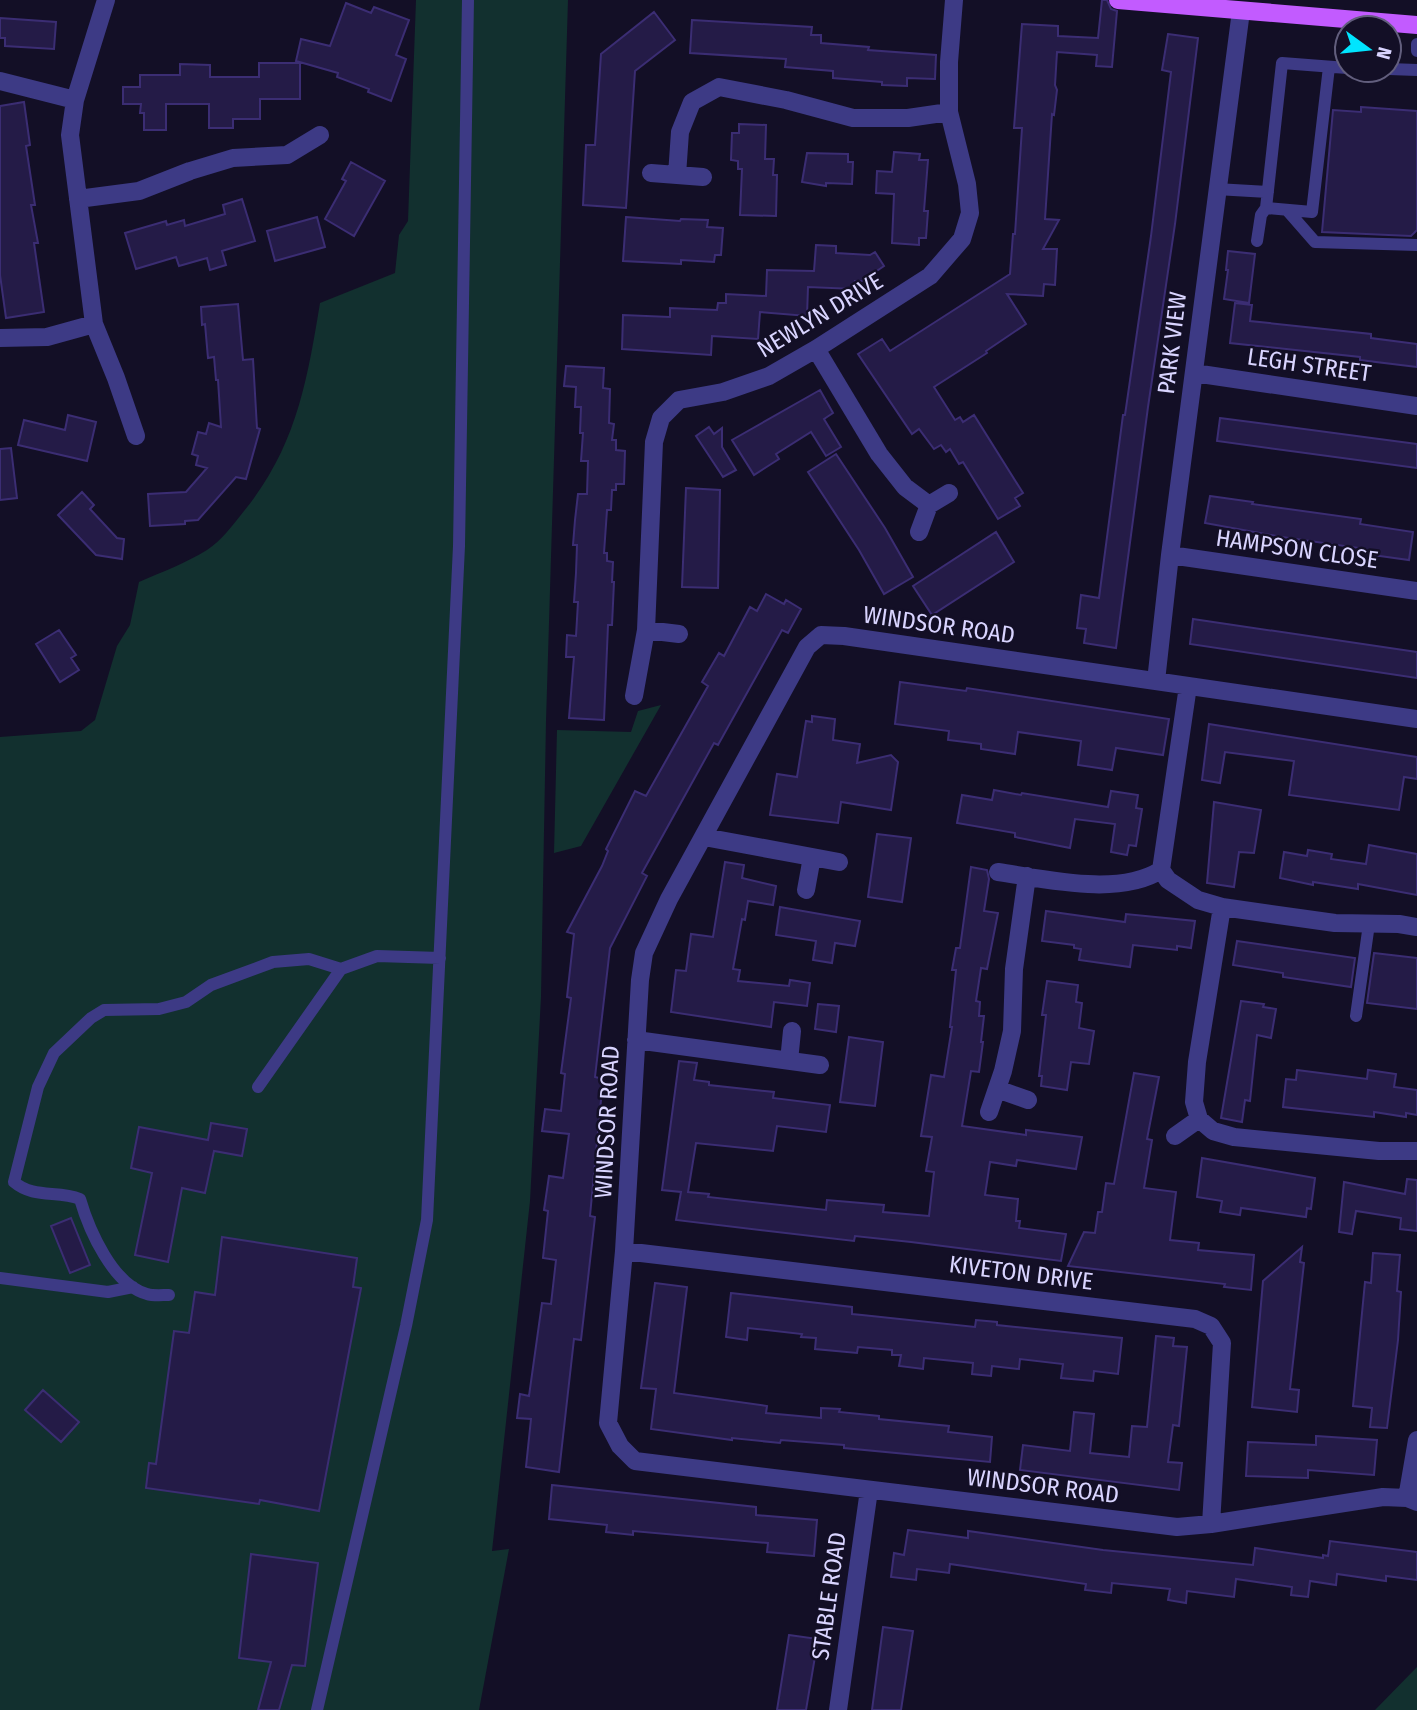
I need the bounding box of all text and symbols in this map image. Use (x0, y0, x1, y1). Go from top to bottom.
north arrow (1333, 14, 1403, 84)
text: N (1371, 45, 1397, 62)
street label: NEWLYN DRIVE (752, 267, 888, 363)
street label: PARK VIEW (1152, 290, 1192, 396)
street label: LEGH STREET (1245, 342, 1373, 388)
street label: HAMPSON CLOSE (1214, 524, 1380, 574)
street label: WINDSOR ROAD (861, 601, 1017, 649)
street label: WINDSOR ROAD (589, 1045, 625, 1199)
street label: KIVETON DRIVE (947, 1250, 1095, 1296)
street label: WINDSOR ROAD (965, 1463, 1121, 1509)
street label: STABLE ROAD (806, 1530, 852, 1662)

